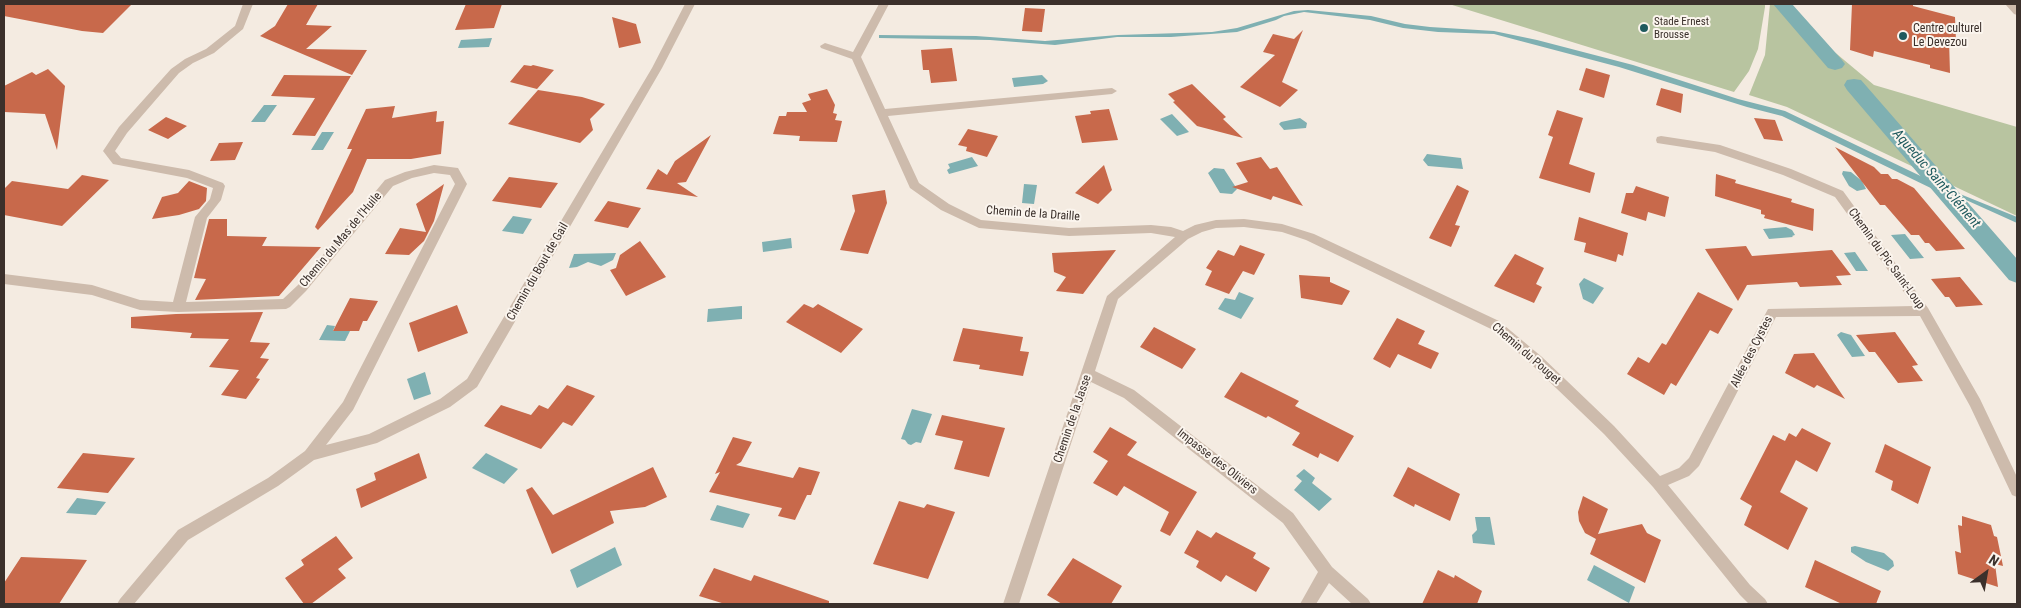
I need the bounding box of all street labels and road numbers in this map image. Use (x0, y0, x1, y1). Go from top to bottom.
street label: Chemin du Mas de l'Huile (297, 190, 385, 290)
street label: Chemin de la Draille (986, 204, 1080, 224)
street label: Chemin du Pic Saint-Loup (1845, 206, 1927, 312)
street label: Chemin du Bout de Gail (504, 221, 572, 323)
street label: Allée des Cystes (1728, 314, 1776, 390)
street label: Chemin du Pouget (1489, 320, 1563, 388)
street label: Chemin de la Jasse (1051, 373, 1095, 465)
street label: Impasse des Oliviers (1174, 426, 1260, 498)

